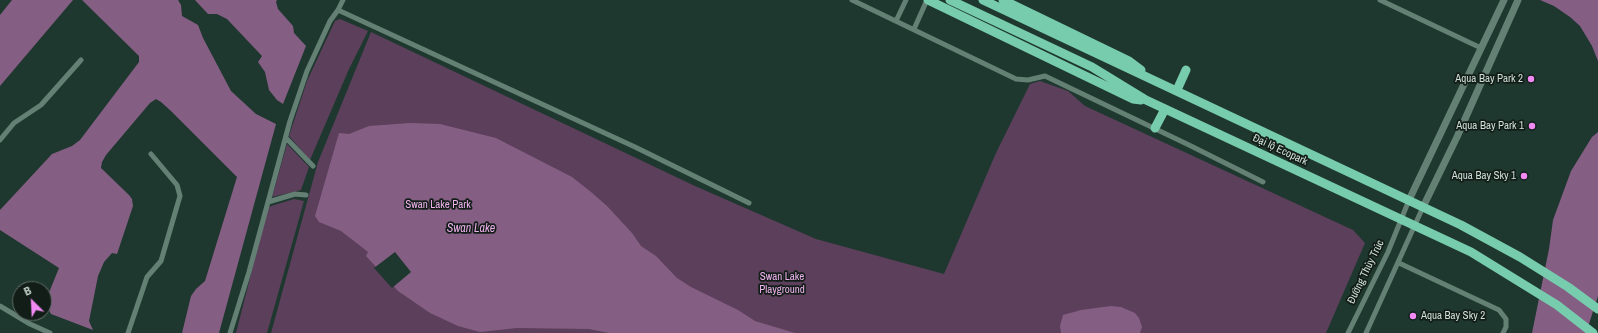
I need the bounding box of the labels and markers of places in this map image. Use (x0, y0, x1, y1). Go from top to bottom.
place label: Aqua Bay Park 2 (1455, 72, 1523, 86)
marker: Aqua Bay Park 2 (1526, 74, 1536, 84)
place label: Aqua Bay Park 1 (1456, 119, 1524, 133)
marker: Aqua Bay Park 1 (1527, 121, 1537, 131)
place label: Aqua Bay Sky 1 (1452, 169, 1516, 183)
marker: Aqua Bay Sky 1 (1519, 171, 1529, 181)
place label: Aqua Bay Sky 2 (1421, 309, 1485, 323)
marker: Aqua Bay Sky 2 (1408, 311, 1418, 321)

